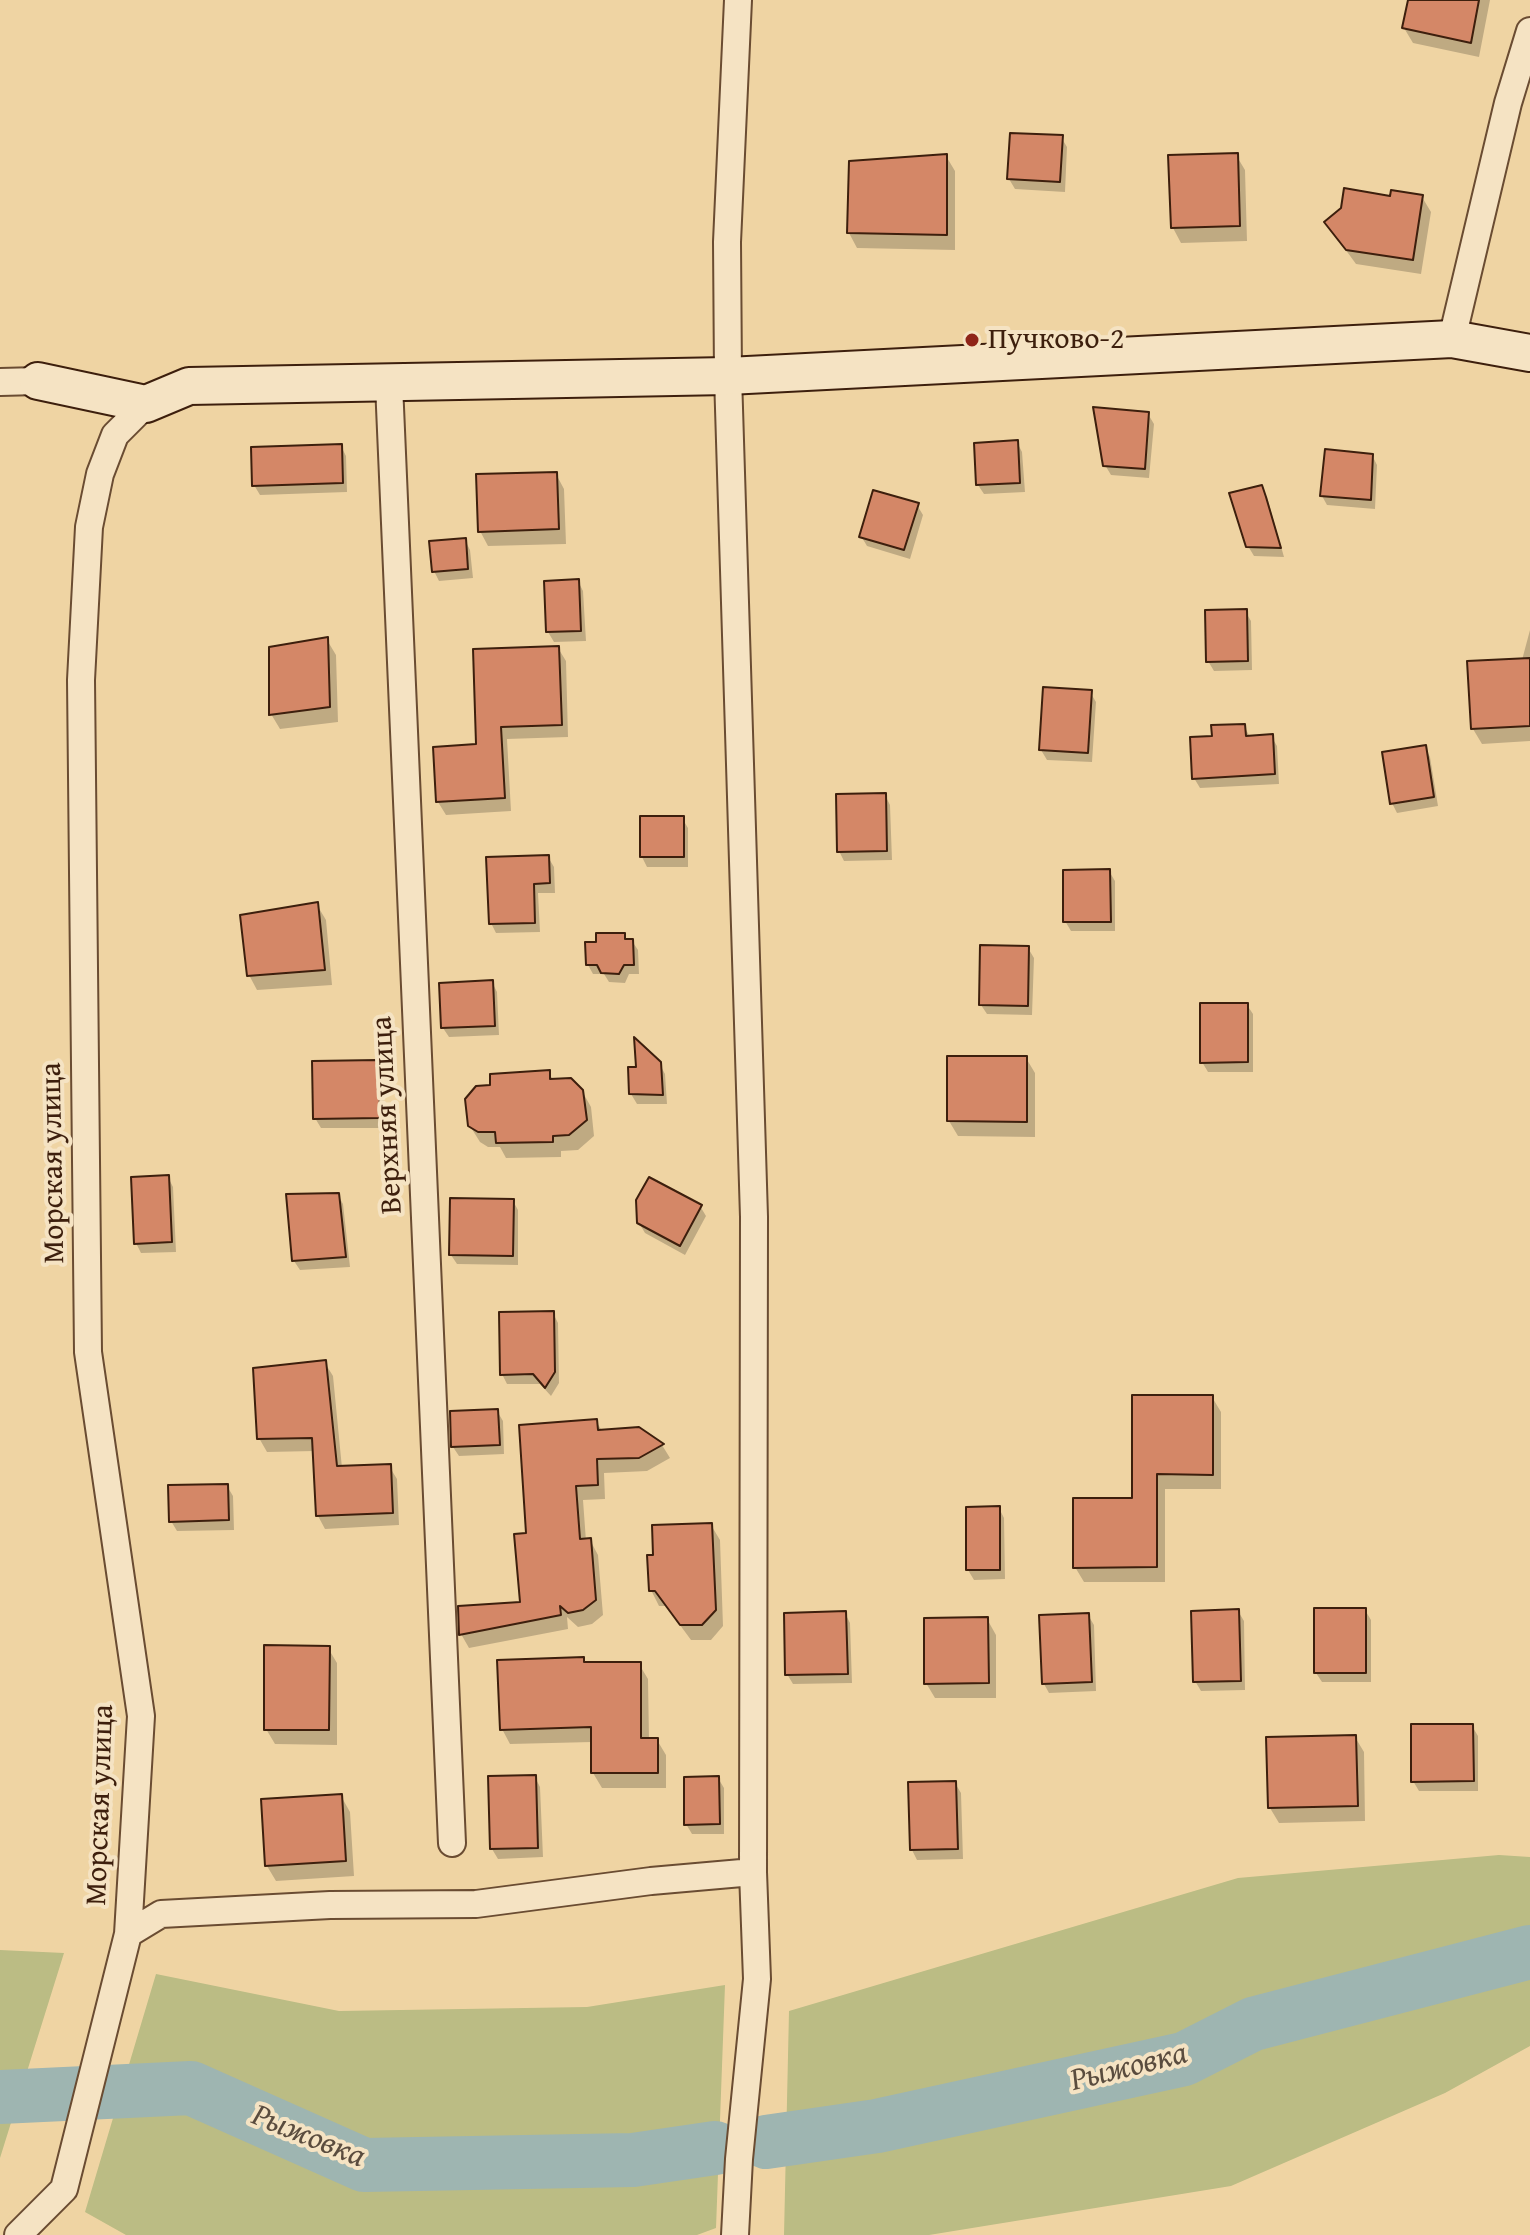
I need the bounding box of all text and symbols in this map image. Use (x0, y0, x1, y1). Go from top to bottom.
place label: Пучково-2 (988, 322, 1124, 358)
marker: Пучково-2 (963, 331, 981, 349)
street label: Верхняя улица (365, 1015, 411, 1215)
street label: Морская улица (34, 1062, 74, 1264)
street label: Морская улица (80, 1704, 122, 1906)
water label: Рыжовка (1067, 2035, 1191, 2101)
water label: Рыжовка (246, 2097, 370, 2177)

